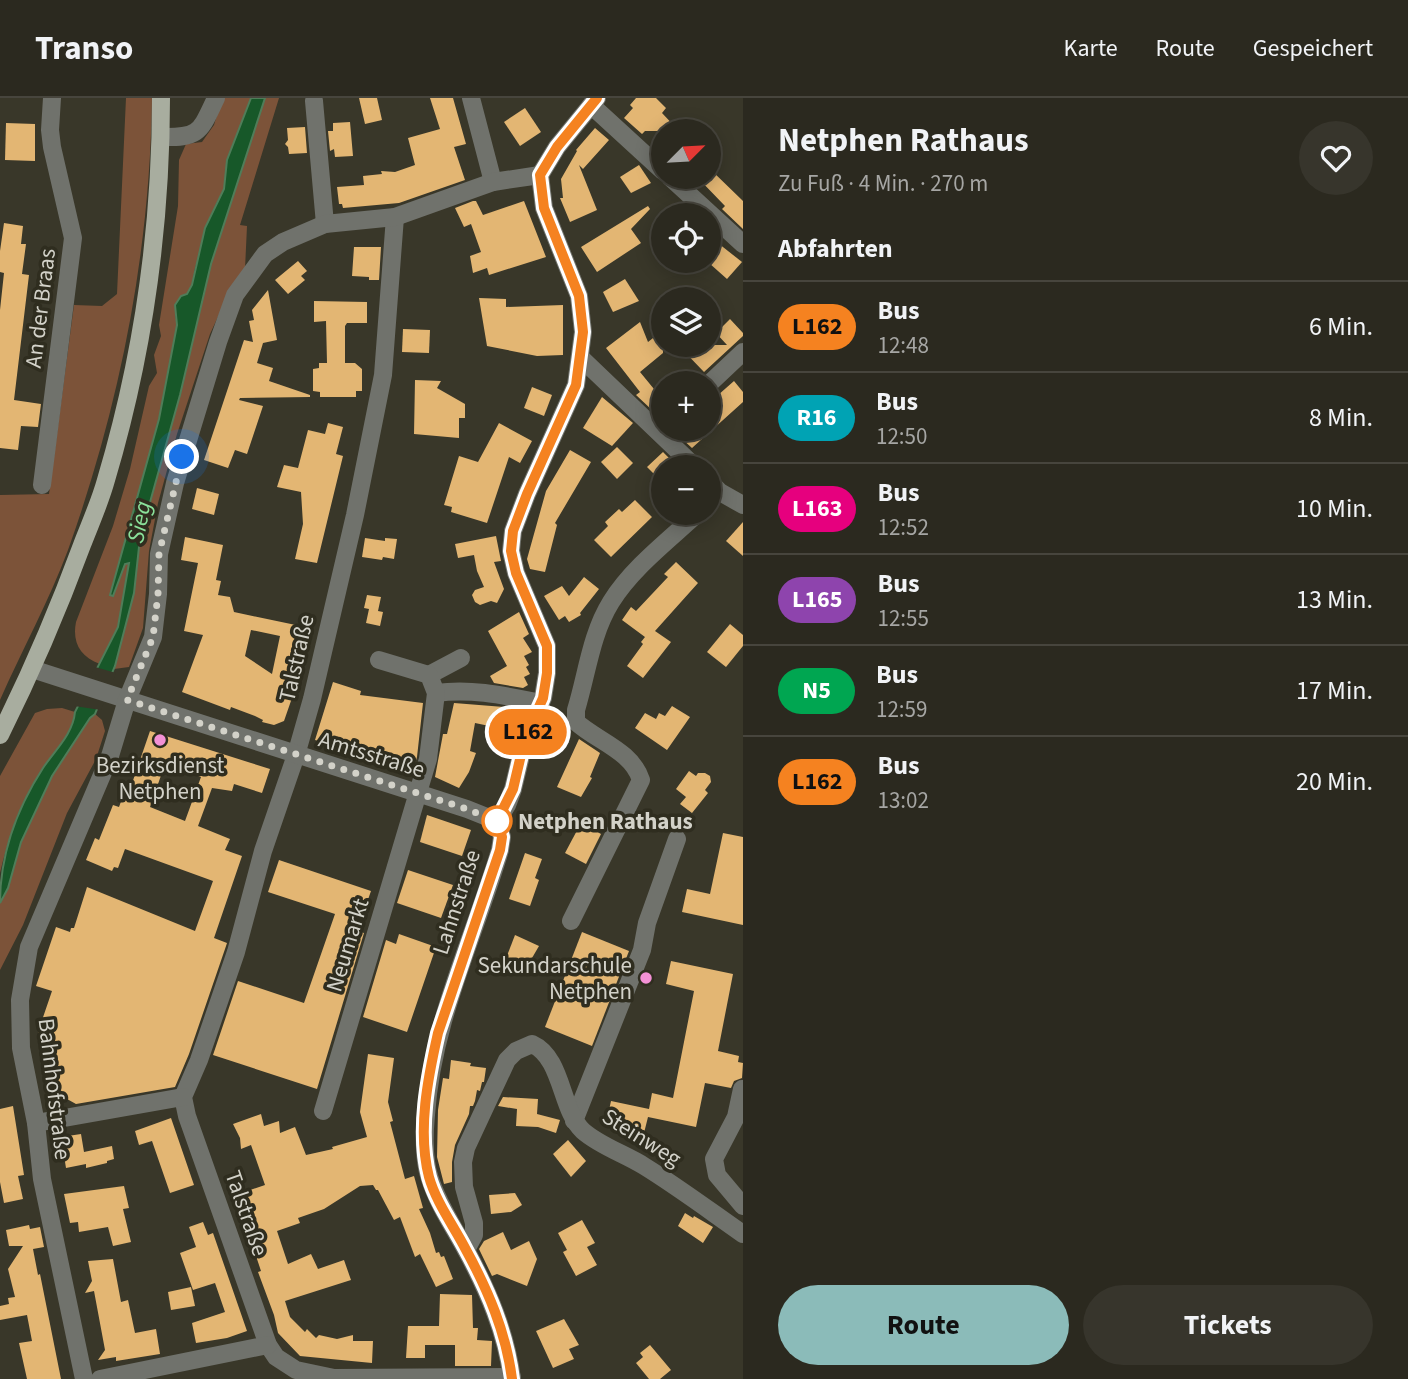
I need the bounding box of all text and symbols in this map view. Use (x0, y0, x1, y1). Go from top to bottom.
text: Transo (35, 25, 133, 72)
text: Karte (1064, 31, 1118, 66)
text: Route (1156, 31, 1215, 66)
text: Gespeichert (1253, 31, 1373, 66)
text: Netphen Rathaus (778, 117, 1029, 164)
north arrow (651, 119, 721, 189)
map controls (651, 119, 721, 525)
button: heart (1299, 121, 1373, 195)
text: Zu Fuß · 4 Min. · 270 m (778, 167, 988, 200)
button: locate (651, 203, 721, 273)
text: Abfahrten (778, 230, 893, 267)
street label: An der Braas (17, 246, 64, 370)
button: layers (651, 287, 721, 357)
text: Bus (877, 292, 919, 329)
text: 6 Min. (1309, 308, 1373, 345)
text: L162 (792, 309, 842, 344)
text: 12:48 (877, 329, 929, 362)
button: + (651, 371, 721, 441)
text: Bus (876, 383, 918, 420)
text: 8 Min. (1309, 399, 1373, 436)
text: R16 (796, 400, 837, 435)
text: 12:50 (876, 420, 927, 453)
your location (164, 439, 199, 474)
button: − (651, 455, 721, 525)
text: Bus (877, 474, 919, 511)
text: 10 Min. (1296, 490, 1373, 527)
text: L163 (792, 491, 842, 526)
water label: Sieg (118, 498, 161, 546)
text: 12:52 (877, 511, 929, 544)
text: Bus (877, 565, 919, 602)
text: 13 Min. (1296, 581, 1373, 618)
text: L165 (792, 582, 842, 617)
text: 12:55 (877, 602, 929, 635)
street label: Talstraße (270, 611, 323, 705)
text: Bus (876, 656, 918, 693)
text: 17 Min. (1296, 672, 1373, 709)
text: N5 (802, 673, 831, 708)
text: 12:59 (876, 693, 927, 726)
line badge: L162 (479, 709, 577, 755)
text: L162 (503, 714, 553, 749)
street label: Amtsstraße (315, 723, 429, 786)
marker: Bezirksdienst Netphen (152, 732, 168, 748)
text: Bus (877, 747, 919, 784)
place label: Bezirksdienst Netphen (96, 749, 225, 808)
text: 20 Min. (1296, 763, 1373, 800)
text: L162 (792, 764, 842, 799)
text: 13:02 (877, 784, 929, 817)
place label: Netphen Rathaus (518, 805, 693, 838)
marker: Netphen Rathaus (482, 806, 512, 836)
street label: Lahnstraße (424, 845, 489, 959)
street label: Neumarkt (318, 894, 377, 996)
place label: Sekundarschule Netphen (477, 949, 632, 1008)
marker: Sekundarschule Netphen (638, 970, 654, 986)
street label: Bahnhofstraße (29, 1016, 80, 1162)
street label: Steinweg (596, 1100, 688, 1175)
street label: Talstraße (216, 1166, 277, 1260)
button: Route (778, 1285, 1069, 1365)
button: Tickets (1083, 1285, 1373, 1365)

